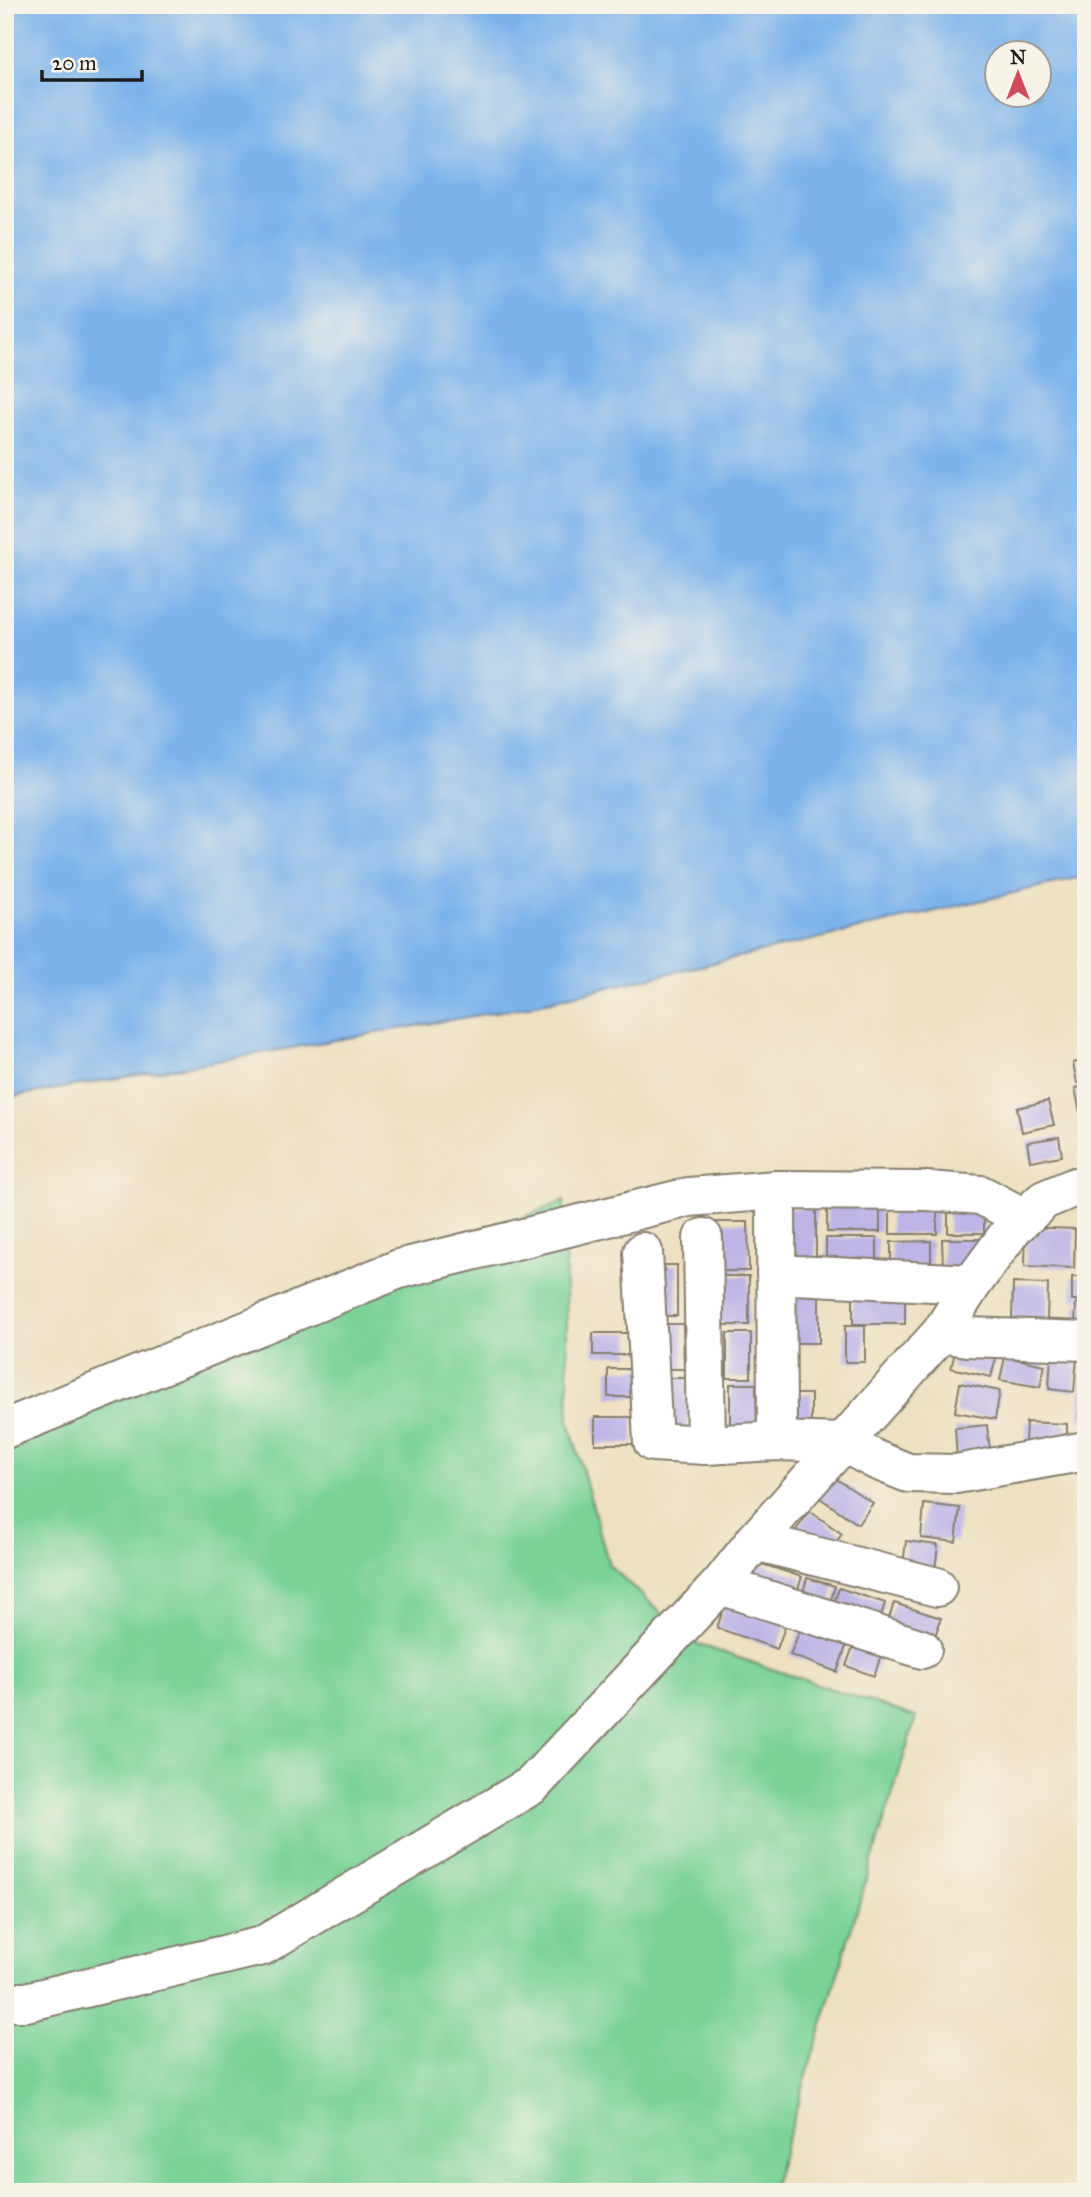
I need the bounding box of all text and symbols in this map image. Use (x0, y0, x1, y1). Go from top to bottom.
scale bar (42, 38, 142, 82)
north arrow (982, 38, 1052, 108)
text: N (1010, 46, 1026, 69)
text: 20 m (52, 50, 97, 76)

